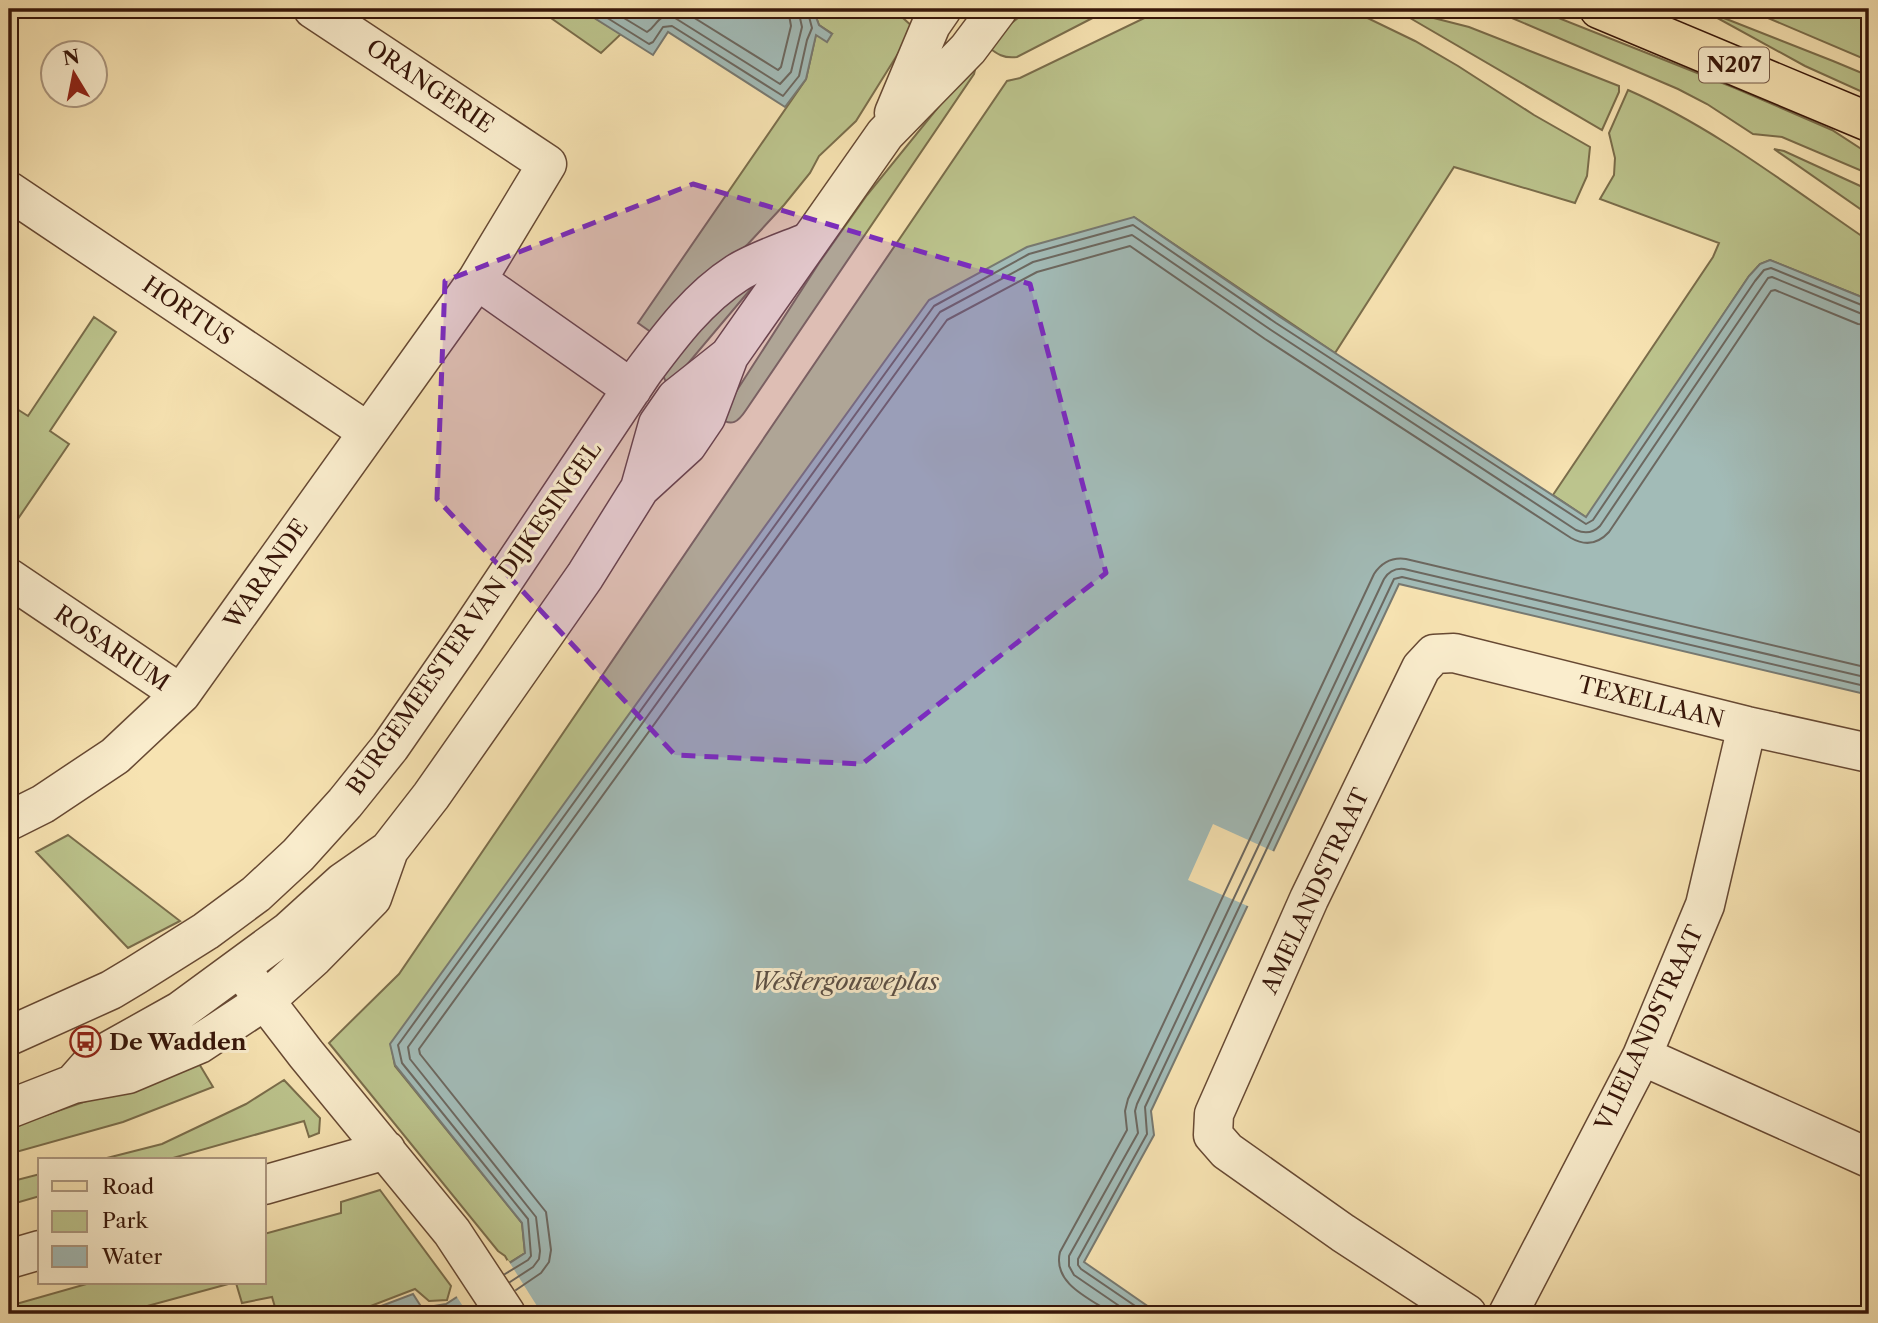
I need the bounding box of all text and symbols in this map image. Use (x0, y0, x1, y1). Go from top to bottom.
street label: ORANGERIE (361, 33, 499, 139)
north arrow (38, 38, 108, 108)
text: N (61, 45, 81, 71)
road number: N207 (1699, 48, 1769, 82)
street label: HORTUS (137, 270, 239, 352)
street label: BURGEMEESTER VAN DIJKESINGEL (341, 436, 607, 800)
street label: WARANDE (217, 514, 314, 635)
street label: ROSARIUM (49, 599, 175, 697)
street label: TEXELLAAN (1575, 670, 1727, 734)
street label: AMELANDSTRAAT (1255, 783, 1375, 999)
street label: VLIELANDSTRAAT (1589, 920, 1709, 1136)
water label: Westergouweplas (751, 967, 939, 996)
bus stop icon: De Wadden (69, 1025, 103, 1059)
place label: De Wadden (109, 1028, 247, 1056)
legend (38, 1158, 266, 1284)
text: Road (102, 1174, 154, 1199)
text: Park (102, 1208, 148, 1233)
text: Water (101, 1244, 162, 1269)

